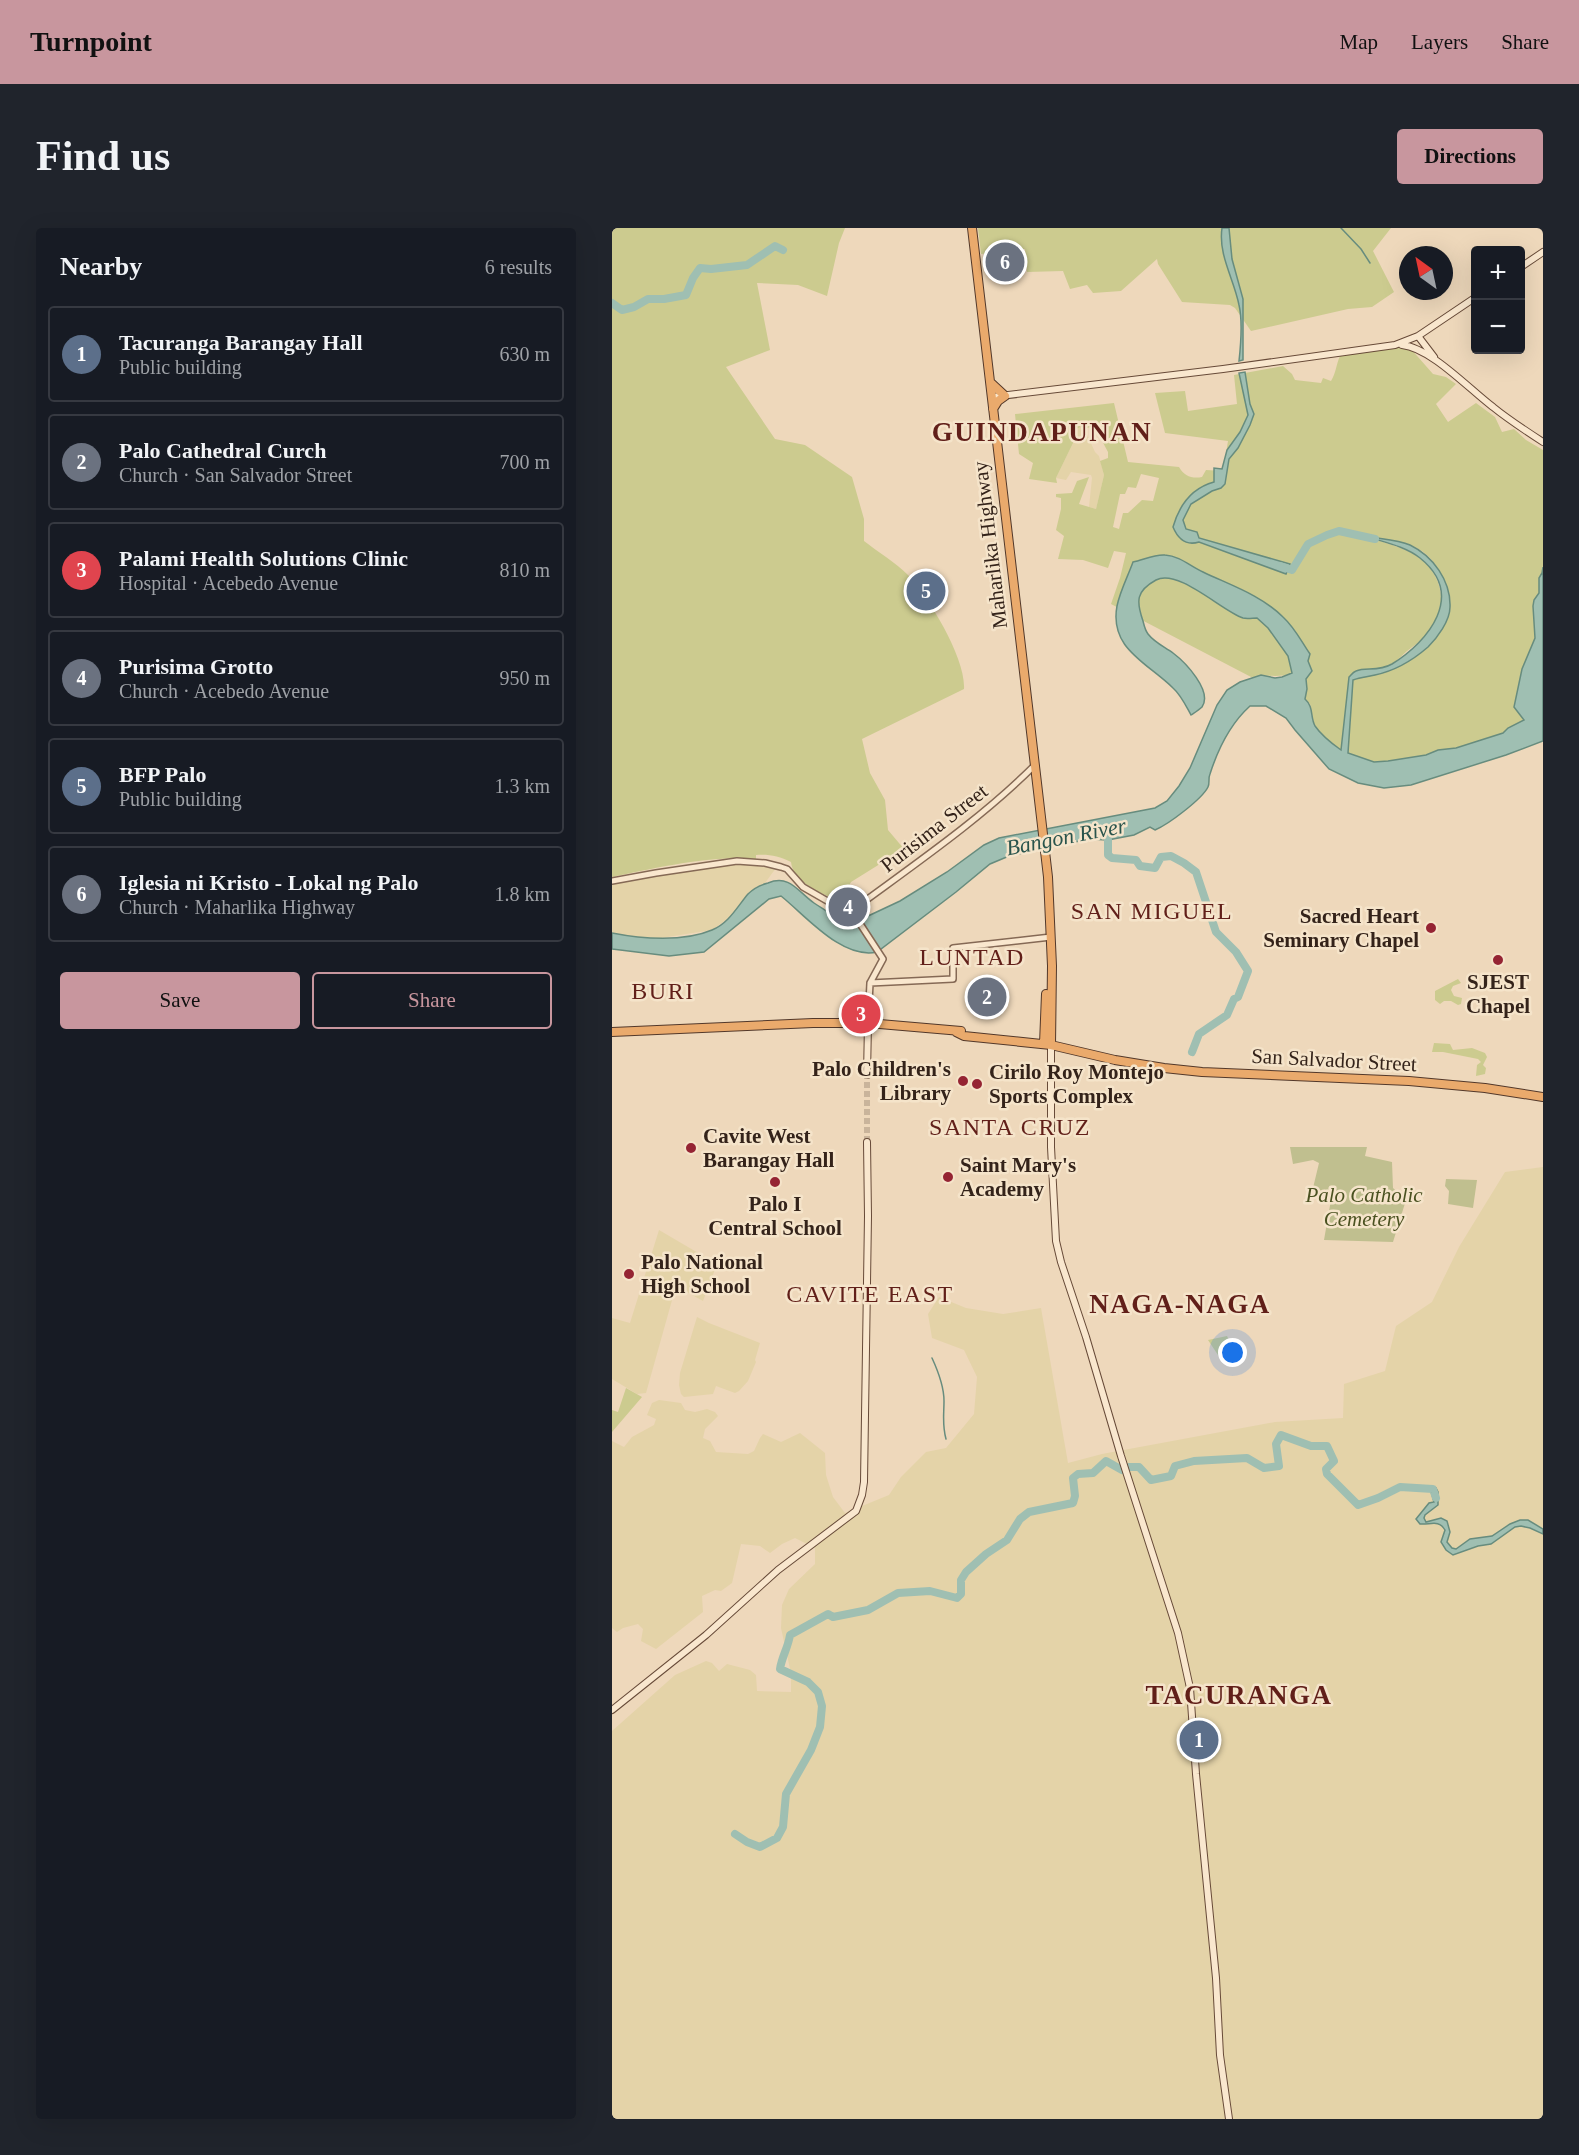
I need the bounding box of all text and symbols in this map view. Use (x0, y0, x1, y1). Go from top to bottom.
text: Turnpoint (30, 26, 152, 57)
text: Map (1340, 30, 1378, 54)
text: Layers (1411, 30, 1468, 54)
text: Share (1501, 30, 1549, 54)
button: Directions (1397, 129, 1543, 184)
text: Find us (36, 133, 170, 179)
pin: 6 (986, 240, 1024, 285)
north arrow (1399, 246, 1453, 300)
map controls (1471, 246, 1525, 354)
button: + (1471, 246, 1525, 300)
text: Nearby (60, 252, 142, 281)
text: 6 results (485, 256, 552, 278)
button: − (1471, 300, 1525, 354)
text: Tacuranga Barangay Hall (119, 330, 363, 355)
text: 1 (77, 343, 87, 365)
text: 630 m (499, 343, 550, 365)
text: Public building (119, 356, 242, 378)
district label: GUINDAPUNAN (932, 417, 1152, 447)
text: Palo Cathedral Curch (119, 438, 326, 463)
text: 2 (77, 451, 87, 473)
text: 700 m (499, 451, 550, 473)
street label: Maharlika Highway (968, 459, 1012, 630)
text: Church · San Salvador Street (119, 464, 352, 486)
text: Palami Health Solutions Clinic (119, 546, 408, 571)
text: 3 (77, 559, 87, 581)
text: 810 m (499, 559, 550, 581)
pin: 5 (906, 568, 946, 614)
text: Hospital · Acebedo Avenue (119, 572, 338, 594)
text: Purisima Grotto (119, 654, 273, 679)
text: 4 (77, 667, 87, 689)
text: 950 m (499, 667, 550, 689)
text: Church · Acebedo Avenue (119, 680, 329, 702)
text: BFP Palo (119, 762, 206, 787)
text: 5 (77, 775, 87, 797)
text: 1.3 km (494, 775, 550, 797)
street label: Purisima Street (876, 779, 992, 877)
text: Public building (119, 788, 242, 810)
water label: Bangon River (1004, 813, 1129, 860)
text: Iglesia ni Kristo - Lokal ng Palo (119, 870, 418, 895)
text: 6 (77, 883, 87, 905)
text: 1.8 km (494, 883, 550, 905)
pin: 4 (828, 884, 868, 930)
text: Church · Maharlika Highway (119, 896, 355, 918)
district label: SAN MIGUEL (1071, 898, 1233, 924)
place label: Sacred Heart Seminary Chapel (1263, 904, 1419, 952)
marker: Sacred Heart Seminary Chapel (1424, 921, 1438, 935)
district label: LUNTAD (919, 944, 1025, 970)
marker: SJEST Chapel (1491, 953, 1505, 967)
place label: SJEST Chapel (1466, 970, 1530, 1018)
button: Save (60, 972, 300, 1029)
button: Share (312, 972, 552, 1029)
pin: 2 (968, 974, 1006, 1020)
district label: BURI (631, 978, 695, 1004)
pin: 3 (842, 992, 880, 1036)
street label: San Salvador Street (1251, 1044, 1417, 1076)
place label: Palo Children's Library (812, 1057, 951, 1105)
place label: Cirilo Roy Montejo Sports Complex (989, 1060, 1164, 1108)
marker: Palo Children's Library (956, 1074, 970, 1088)
marker: Cirilo Roy Montejo Sports Complex (970, 1077, 984, 1091)
district label: SANTA CRUZ (929, 1114, 1091, 1140)
place label: Cavite West Barangay Hall (703, 1124, 834, 1172)
marker: Cavite West Barangay Hall (684, 1141, 698, 1155)
place label: Saint Mary's Academy (960, 1153, 1076, 1201)
marker: Saint Mary's Academy (941, 1170, 955, 1184)
marker: Palo I Central School (768, 1175, 782, 1189)
park label: Palo Catholic Cemetery (1304, 1183, 1423, 1231)
place label: Palo I Central School (708, 1192, 842, 1240)
place label: Palo National High School (641, 1250, 763, 1298)
marker: Palo National High School (622, 1267, 636, 1281)
district label: CAVITE EAST (786, 1281, 954, 1307)
district label: NAGA-NAGA (1089, 1289, 1271, 1319)
your location (1218, 1338, 1247, 1367)
district label: TACURANGA (1146, 1680, 1333, 1710)
pin: 1 (1180, 1718, 1218, 1762)

